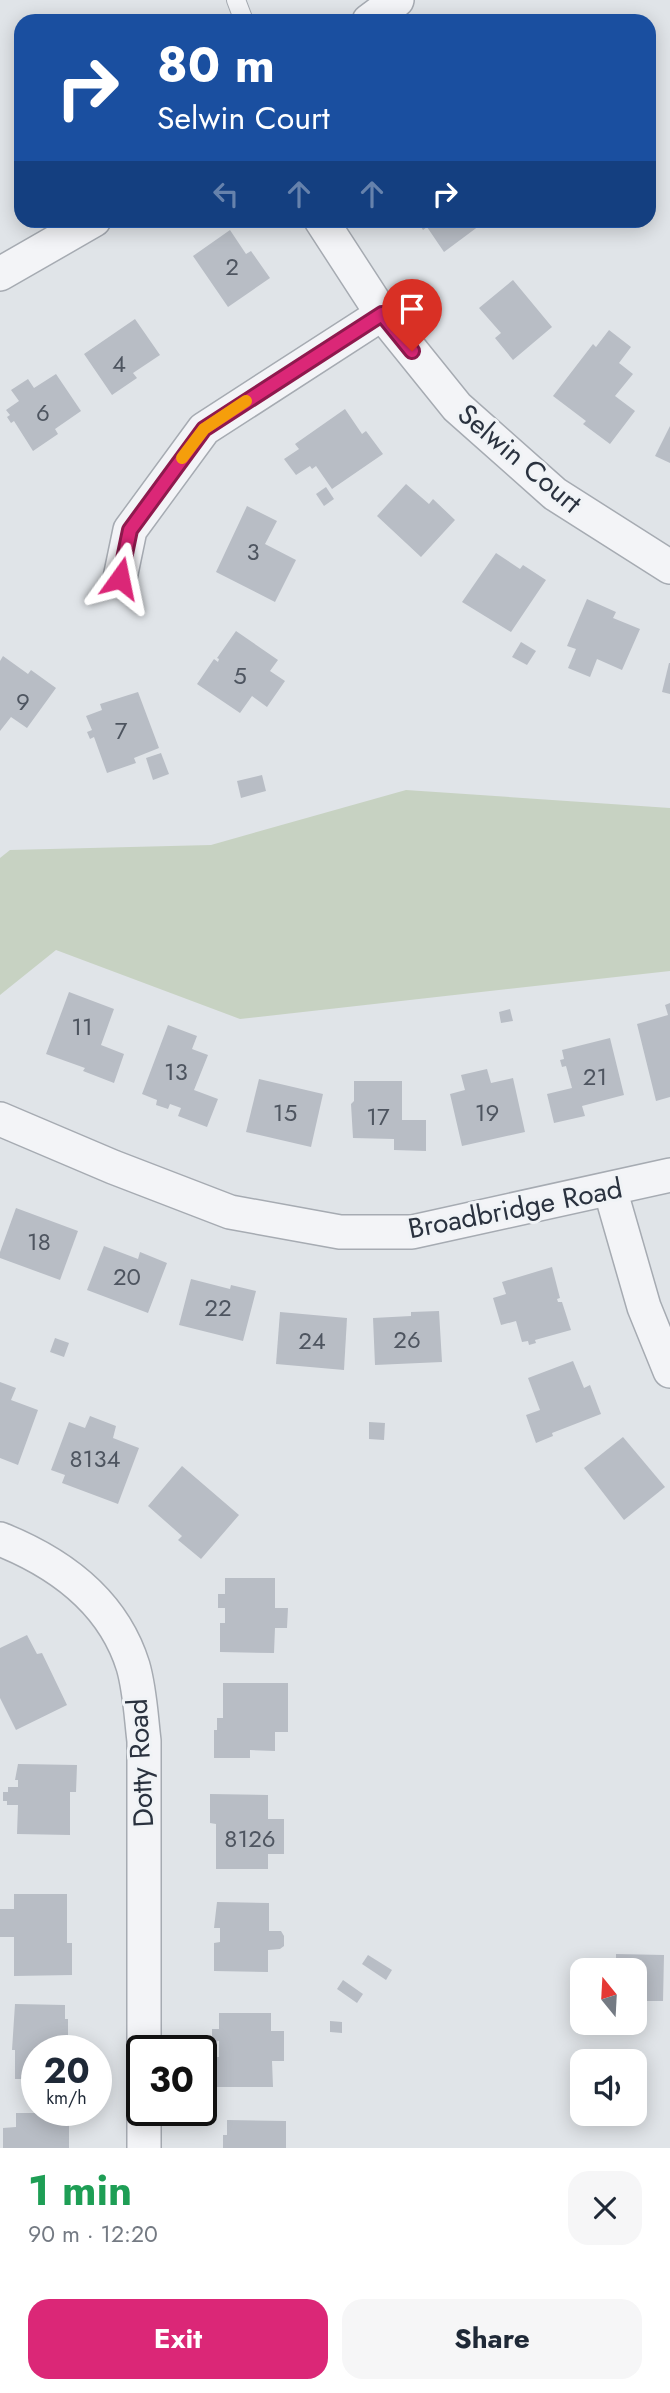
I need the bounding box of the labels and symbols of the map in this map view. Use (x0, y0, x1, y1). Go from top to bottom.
house number: 2 (225, 249, 239, 284)
pin (382, 279, 442, 351)
house number: 4 (112, 346, 126, 381)
street label: Selwin Court (449, 394, 591, 523)
house number: 6 (36, 395, 50, 430)
house number: 3 (246, 534, 260, 569)
position arrow (83, 541, 157, 615)
house number: 5 (233, 658, 247, 693)
house number: 9 (16, 684, 30, 719)
house number: 7 (115, 713, 128, 748)
house number: 11 (71, 1009, 93, 1044)
house number: 13 (164, 1054, 188, 1089)
house number: 21 (583, 1059, 607, 1094)
house number: 15 (273, 1095, 297, 1130)
house number: 19 (475, 1095, 499, 1130)
house number: 17 (366, 1099, 390, 1134)
street label: Broadbridge Road (404, 1168, 626, 1249)
house number: 18 (27, 1224, 51, 1259)
house number: 20 (113, 1259, 141, 1294)
house number: 22 (204, 1290, 232, 1325)
house number: 26 (393, 1322, 421, 1357)
house number: 24 (298, 1323, 326, 1358)
house number: 8134 (70, 1441, 121, 1476)
street label: Dotty Road (117, 1698, 164, 1828)
house number: 8126 (224, 1821, 276, 1856)
north arrow (570, 1958, 648, 2035)
speed limit sign: 30 (126, 2035, 217, 2126)

